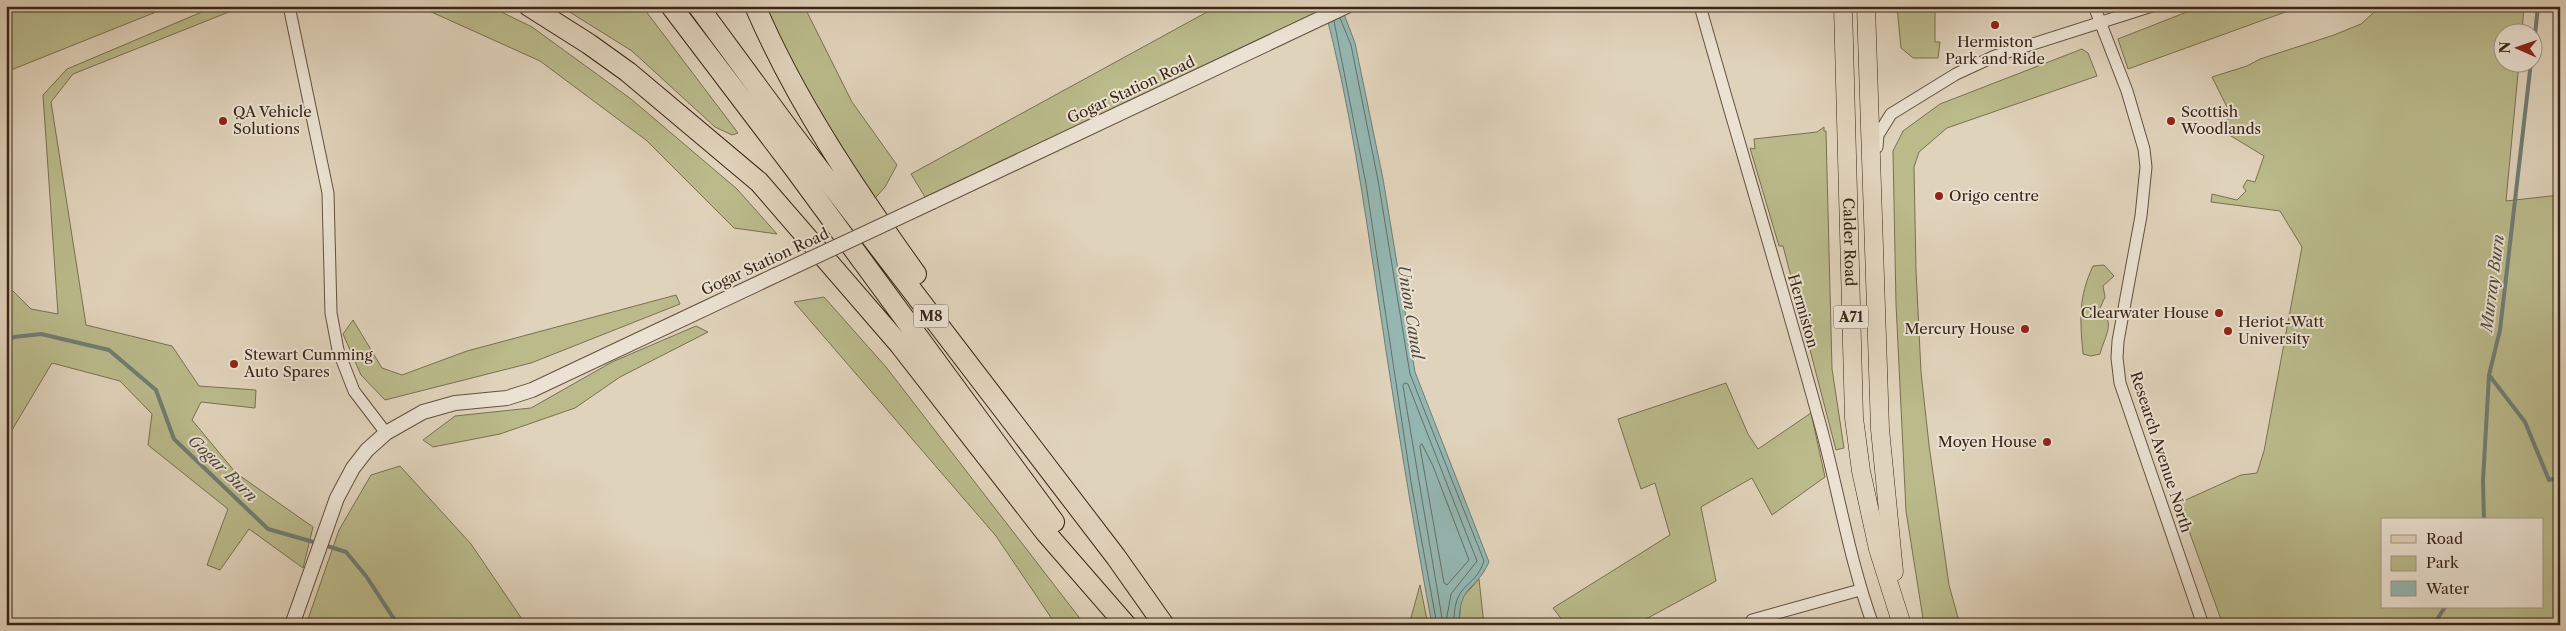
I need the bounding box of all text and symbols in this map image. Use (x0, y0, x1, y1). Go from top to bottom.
marker: Hermiston Park and Ride (1989, 19, 2001, 31)
north arrow (2494, 22, 2544, 72)
place label: Hermiston Park and Ride (1945, 32, 2045, 68)
text: N (2496, 41, 2514, 54)
street label: Gogar Station Road (1064, 52, 1198, 127)
place label: QA Vehicle Solutions (233, 102, 312, 138)
place label: Scottish Woodlands (2180, 102, 2261, 138)
marker: QA Vehicle Solutions (217, 115, 229, 127)
marker: Scottish Woodlands (2165, 115, 2177, 127)
place label: Origo centre (1949, 186, 2039, 205)
marker: Origo centre (1933, 190, 1945, 202)
street label: Calder Road (1839, 197, 1860, 286)
street label: Gogar Station Road (698, 224, 832, 299)
water label: Murray Burn (2476, 233, 2508, 335)
water label: Union Canal (1394, 264, 1429, 362)
street label: Hermiston (1784, 272, 1823, 351)
place label: Clearwater House (2081, 303, 2209, 322)
road number: M8 (914, 304, 948, 328)
road number: A71 (1834, 306, 1868, 328)
marker: Clearwater House (2213, 307, 2225, 319)
place label: Heriot-Watt University (2238, 312, 2325, 348)
place label: Mercury House (1905, 319, 2015, 338)
marker: Mercury House (2019, 323, 2031, 335)
marker: Heriot-Watt University (2222, 325, 2234, 337)
place label: Stewart Cumming Auto Spares (243, 345, 373, 381)
marker: Stewart Cumming Auto Spares (228, 358, 240, 370)
street label: Research Avenue North (2126, 369, 2197, 535)
water label: Gogar Burn (184, 430, 262, 506)
place label: Moyen House (1938, 432, 2037, 451)
marker: Moyen House (2041, 436, 2053, 448)
legend (2381, 518, 2544, 608)
text: Road (2426, 529, 2463, 548)
text: Park (2426, 553, 2460, 572)
text: Water (2425, 579, 2470, 598)

